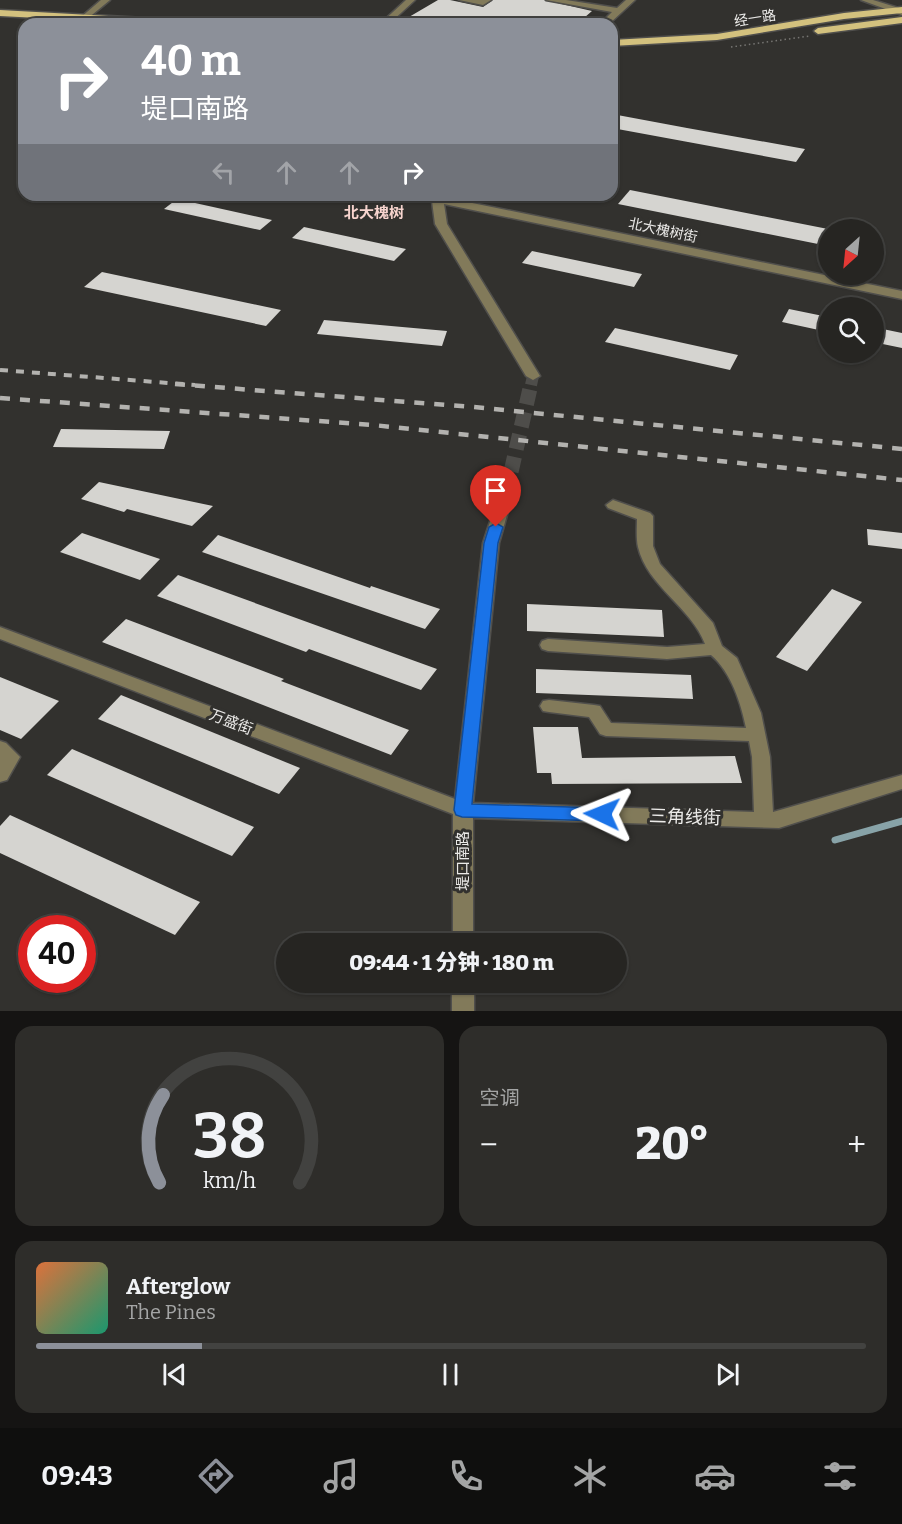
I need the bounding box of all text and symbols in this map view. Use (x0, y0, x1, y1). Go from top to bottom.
street label: 经一路 (733, 7, 777, 30)
text: 40 m (141, 36, 241, 86)
icon: right (42, 42, 120, 120)
text: 堤口南路 (141, 93, 249, 125)
icon: left (207, 156, 240, 189)
icon: ahead (270, 156, 303, 189)
icon: ahead (333, 156, 366, 189)
icon: right (396, 156, 429, 189)
district label: 北大槐树 (344, 204, 404, 222)
street label: 北大槐树街 (627, 215, 699, 246)
north arrow (818, 219, 884, 285)
map controls (818, 219, 884, 363)
button: search (818, 297, 884, 363)
pin (470, 465, 521, 527)
icon: arrive (479, 474, 512, 507)
street label: 万盛街 (207, 706, 255, 738)
position arrow (570, 782, 634, 846)
street label: 三角线街 (649, 805, 721, 829)
street label: 堤口南路 (454, 831, 472, 891)
speed limit sign: 40 (18, 915, 96, 993)
text: 09:44 · 1 分钟 · 180 m (349, 949, 554, 976)
text: 空调 (480, 1086, 520, 1110)
text: 38 (192, 1099, 266, 1174)
text: 20° (636, 1117, 709, 1171)
text: − (480, 1125, 498, 1165)
text: + (847, 1125, 866, 1165)
text: km/h (203, 1168, 256, 1194)
text: Afterglow (126, 1273, 230, 1300)
text: The Pines (126, 1300, 216, 1324)
icon: previous (158, 1358, 191, 1391)
icon: pause (434, 1358, 467, 1391)
icon: next (711, 1358, 744, 1391)
icon: directions (195, 1455, 237, 1497)
icon: music (320, 1455, 362, 1497)
icon: phone (445, 1455, 487, 1497)
icon: climate (569, 1455, 611, 1497)
icon: car (694, 1455, 736, 1497)
icon: filters (819, 1455, 861, 1497)
text: 09:43 (41, 1460, 113, 1492)

